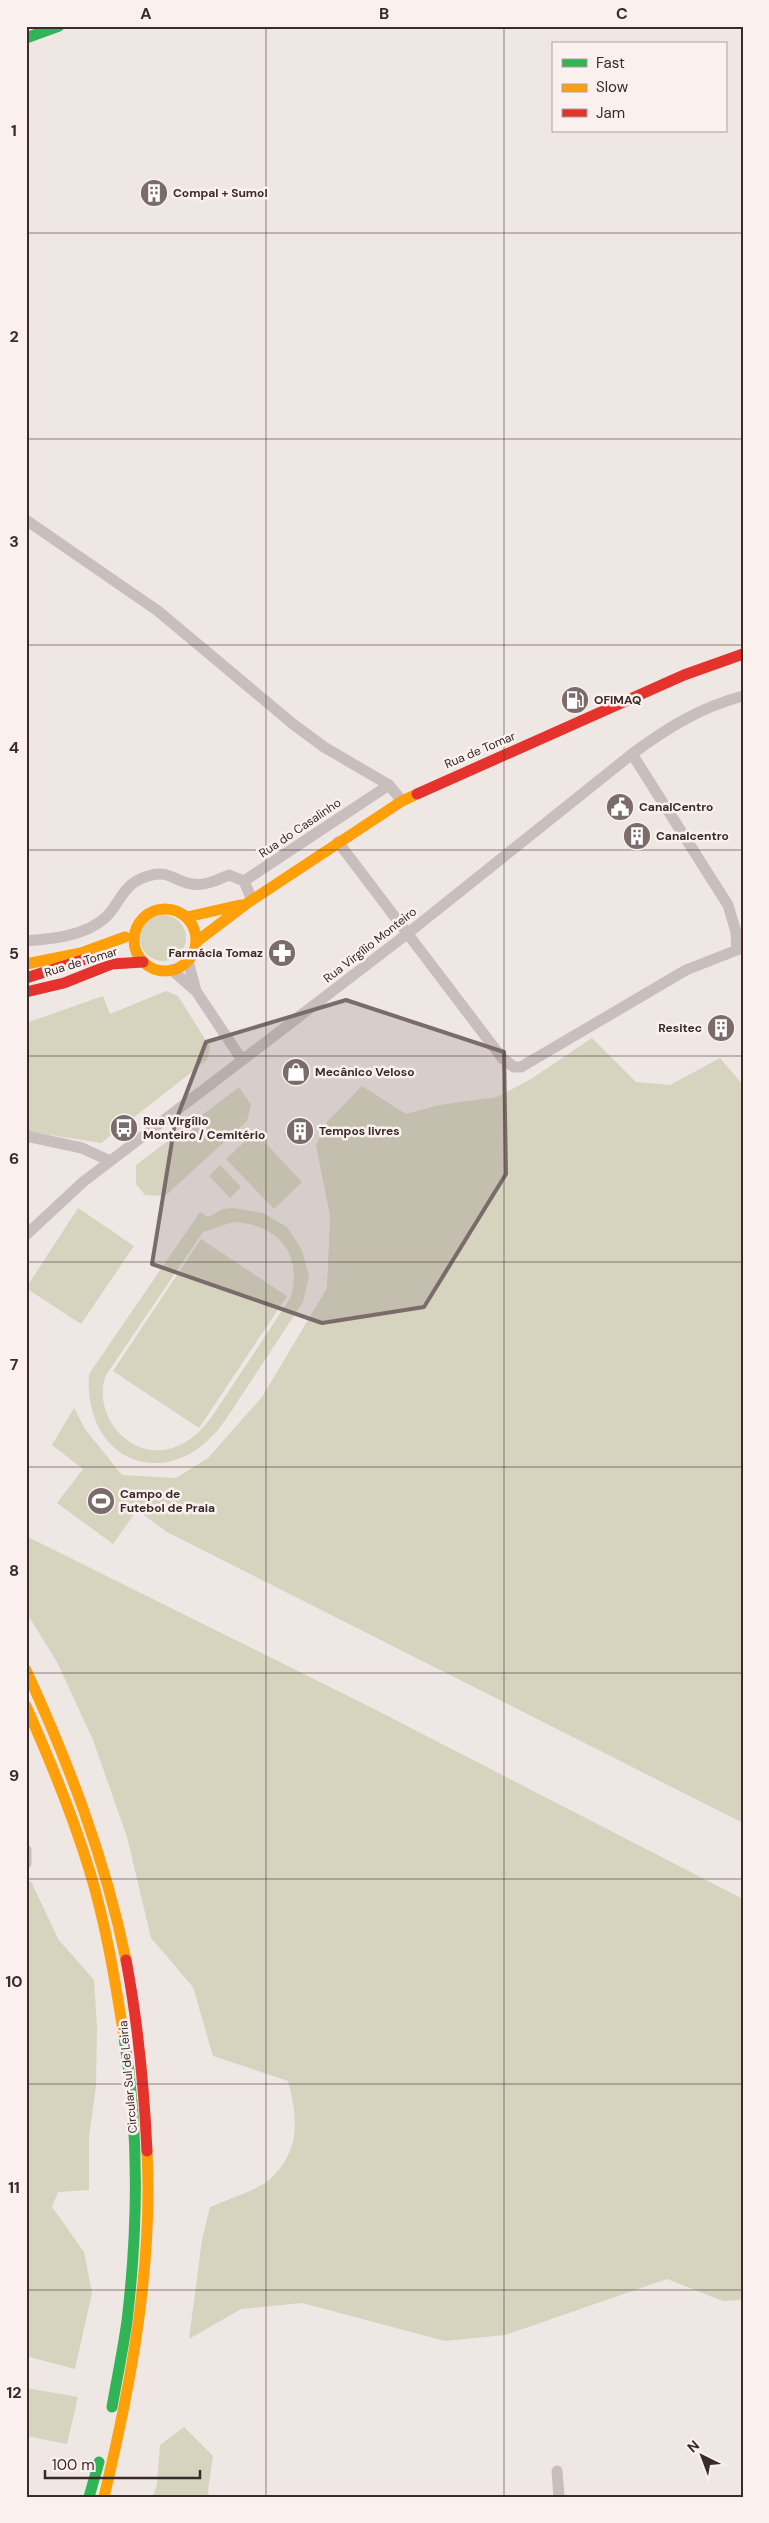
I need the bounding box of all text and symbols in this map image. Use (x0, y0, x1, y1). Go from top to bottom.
text: A (140, 3, 152, 24)
text: B (379, 3, 389, 24)
text: C (616, 3, 628, 24)
legend (552, 42, 726, 132)
text: Fast (596, 53, 625, 73)
text: Slow (596, 77, 629, 97)
text: Jam (596, 103, 625, 123)
text: 1 (11, 120, 17, 141)
building icon: Compal + Sumol (139, 178, 169, 208)
place label: Compal + Sumol (173, 185, 268, 201)
text: 2 (9, 326, 19, 347)
text: 3 (9, 531, 19, 552)
fuel station icon: OFIMAQ (560, 685, 590, 715)
place label: OFIMAQ (594, 692, 641, 708)
street label: Rua de Tomar (442, 728, 518, 772)
text: 4 (9, 737, 19, 758)
public building icon: CanalCentro (605, 792, 635, 822)
street label: Rua do Casalinho (256, 795, 344, 861)
place label: CanalCentro (639, 799, 713, 815)
building icon: Canalcentro (622, 821, 652, 851)
place label: Canalcentro (656, 828, 729, 844)
street label: Rua Virgílio Monteiro (320, 904, 420, 986)
pharmacy icon: Farmácia Tomaz (267, 938, 297, 968)
text: 5 (9, 943, 19, 964)
street label: Rua de Tomar (42, 943, 120, 981)
place label: Farmácia Tomaz (169, 945, 263, 961)
building icon: Resitec (706, 1013, 736, 1043)
place label: Resitec (658, 1020, 702, 1036)
shop icon: Mecânico Veloso (281, 1057, 311, 1087)
place label: Mecânico Veloso (315, 1064, 415, 1080)
bus stop icon: Rua Virgílio Monteiro / Cemitério (109, 1113, 139, 1143)
place label: Rua Virgílio Monteiro / Cemitério (143, 1113, 265, 1143)
building icon: Tempos livres (285, 1116, 315, 1146)
place label: Tempos livres (319, 1123, 400, 1139)
text: 6 (9, 1148, 19, 1169)
text: 7 (10, 1354, 19, 1375)
sports icon: Campo de Futebol de Praia (86, 1486, 116, 1516)
place label: Campo de Futebol de Praia (120, 1486, 215, 1516)
text: 8 (9, 1560, 19, 1581)
text: 9 (9, 1765, 19, 1786)
text: 10 (5, 1971, 23, 1992)
street label: Circular Sul de Leiria (115, 2020, 141, 2134)
text: 11 (8, 2177, 20, 2198)
text: 12 (6, 2382, 22, 2403)
north arrow (676, 2430, 726, 2480)
text: N (683, 2436, 703, 2456)
scale bar (45, 2448, 200, 2480)
text: 100 m (52, 2455, 95, 2475)

